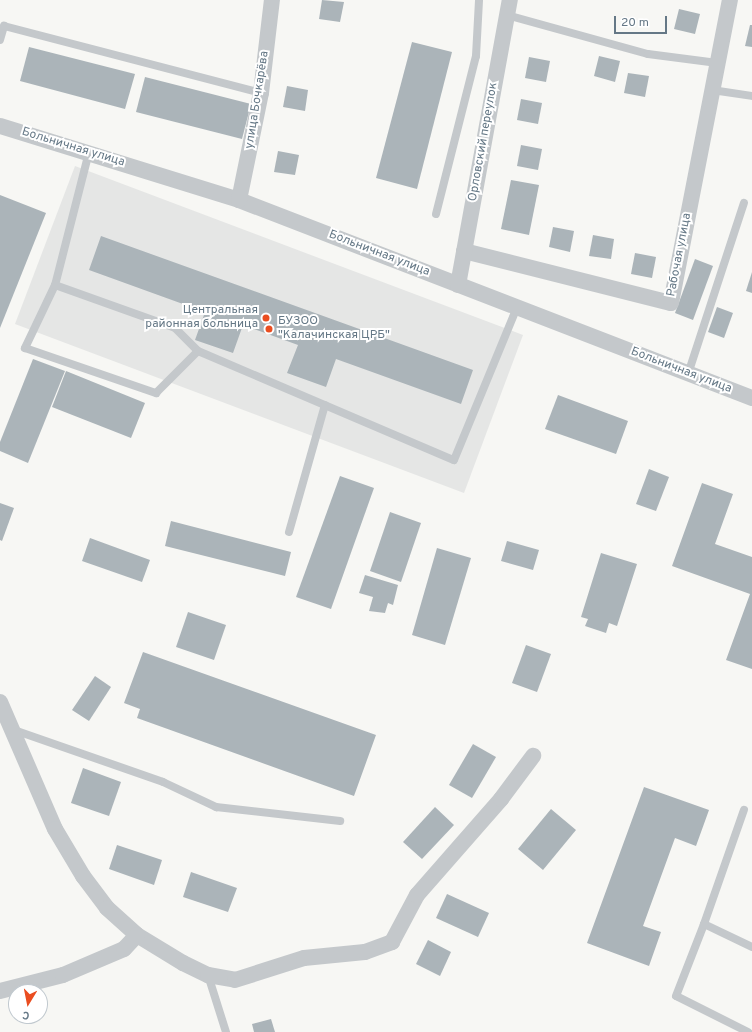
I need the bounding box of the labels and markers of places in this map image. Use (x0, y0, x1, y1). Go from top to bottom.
place label: Центральная районная больница (145, 304, 258, 332)
marker: Центральная районная больница (261, 313, 271, 323)
place label: БУЗОО "Калачинская ЦРБ" (278, 315, 390, 343)
marker: БУЗОО "Калачинская ЦРБ" (263, 323, 275, 335)

